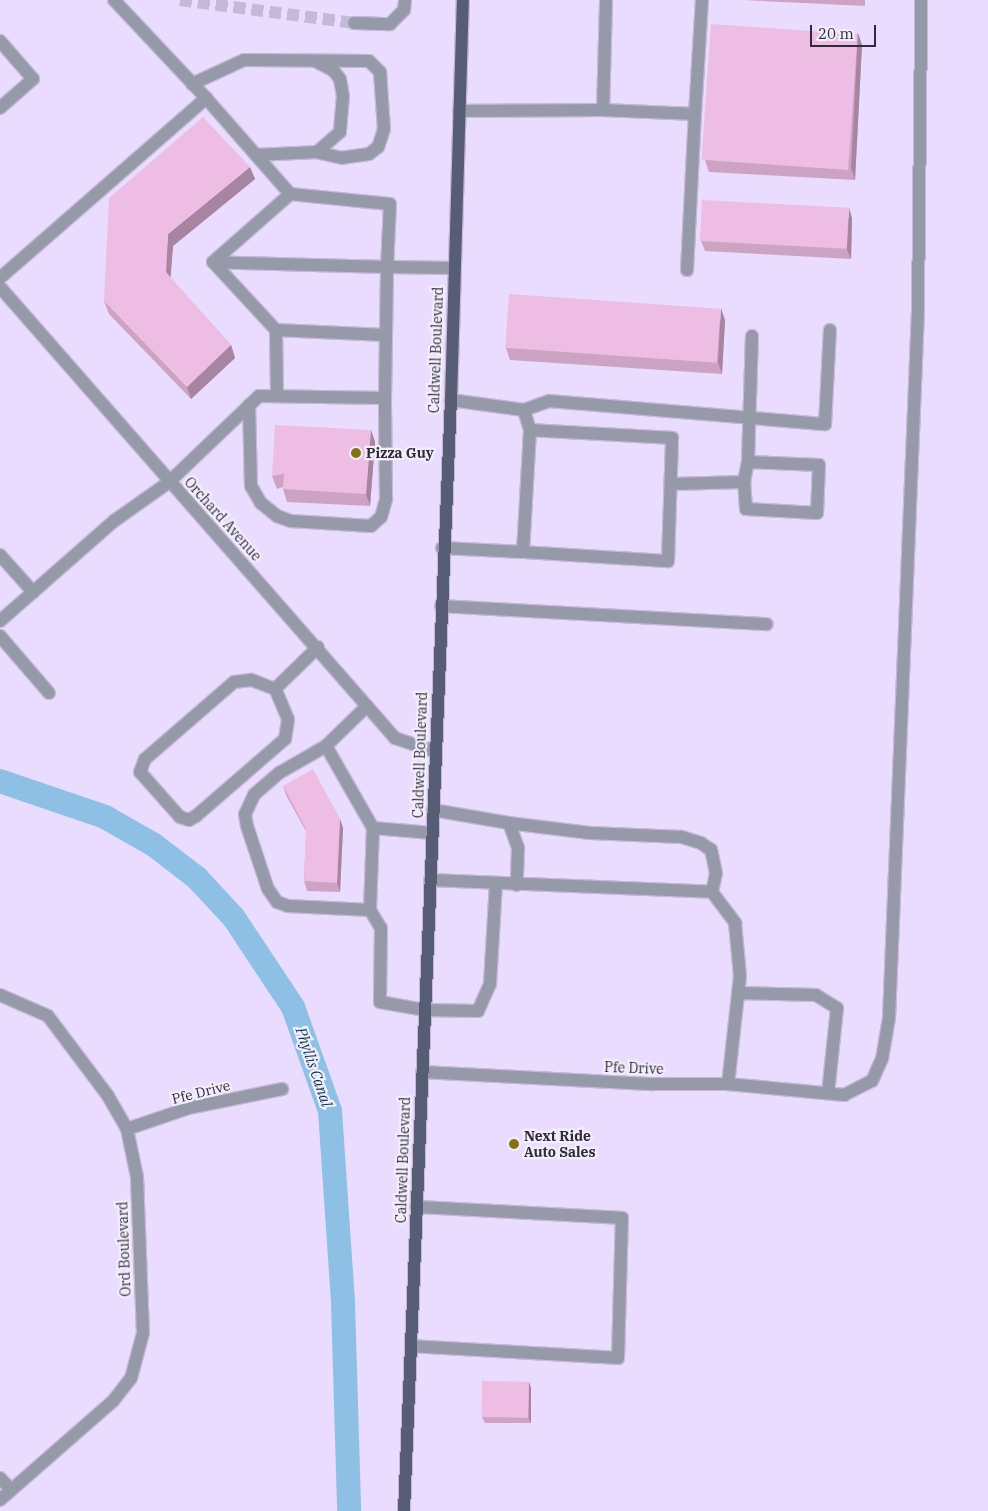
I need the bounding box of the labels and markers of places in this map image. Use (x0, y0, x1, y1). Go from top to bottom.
place label: Pizza Guy (366, 445, 434, 461)
marker: Pizza Guy (350, 447, 362, 459)
place label: Next Ride Auto Sales (524, 1128, 596, 1160)
marker: Next Ride Auto Sales (508, 1138, 520, 1150)

